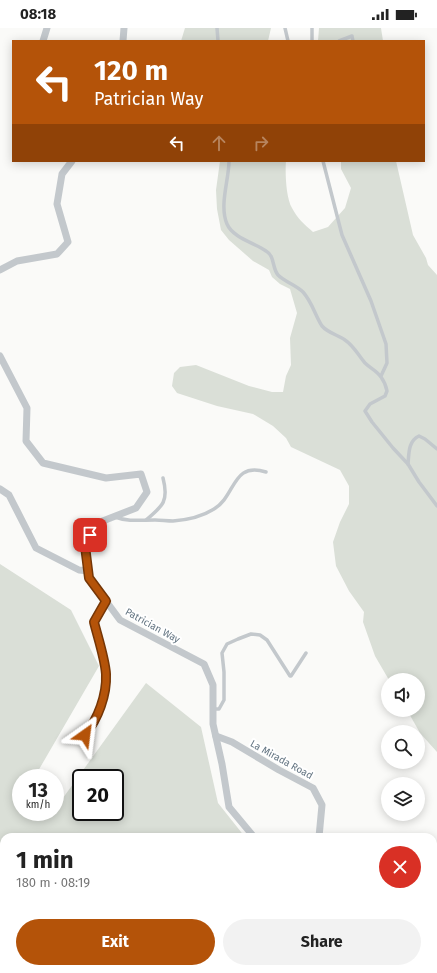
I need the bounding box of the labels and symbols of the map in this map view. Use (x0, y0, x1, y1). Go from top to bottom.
pin (73, 518, 107, 552)
street label: Patrician Way (123, 606, 182, 646)
position arrow (64, 714, 106, 756)
street label: La Mirada Road (248, 738, 315, 782)
speed limit sign: 20 (72, 769, 124, 821)

